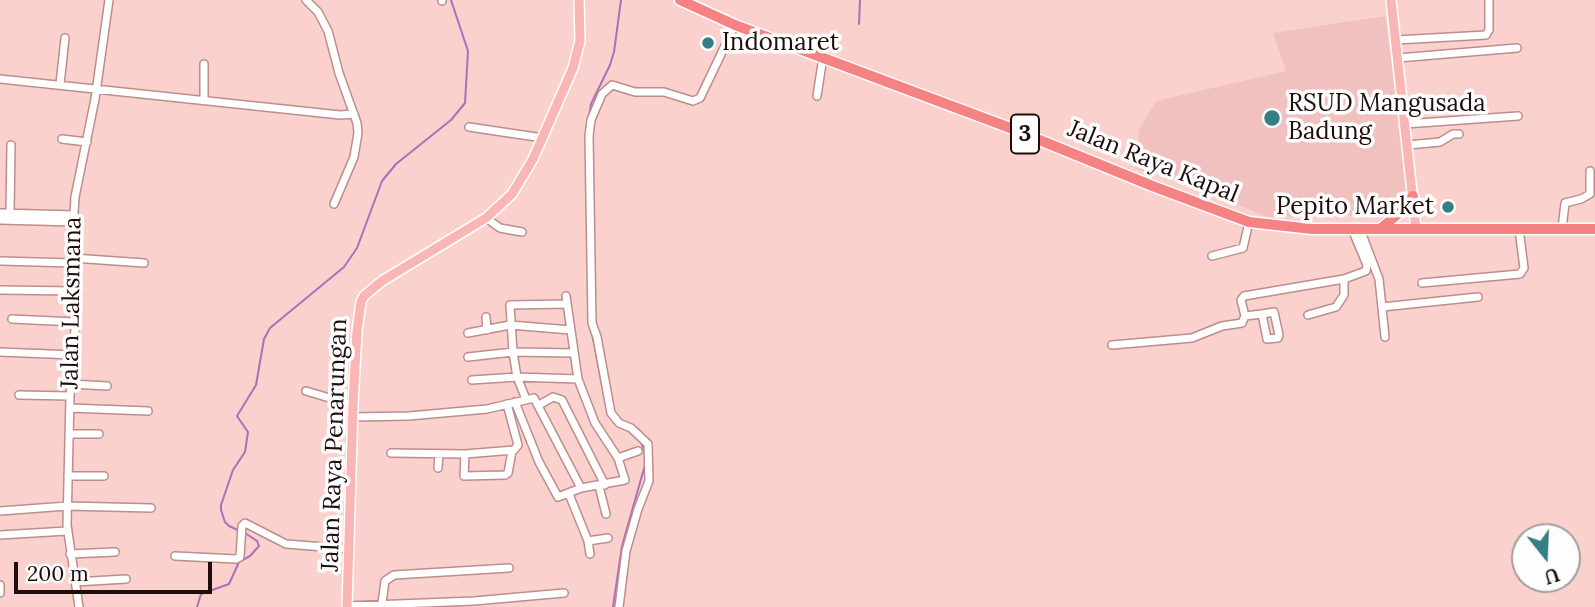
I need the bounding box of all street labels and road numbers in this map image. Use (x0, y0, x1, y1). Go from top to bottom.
road number: 3 (1011, 114, 1039, 154)
street label: Jalan Raya Kapal (1064, 115, 1242, 209)
street label: Jalan Laksmana (56, 217, 88, 389)
street label: Jalan Raya Penarungan (316, 318, 354, 572)

